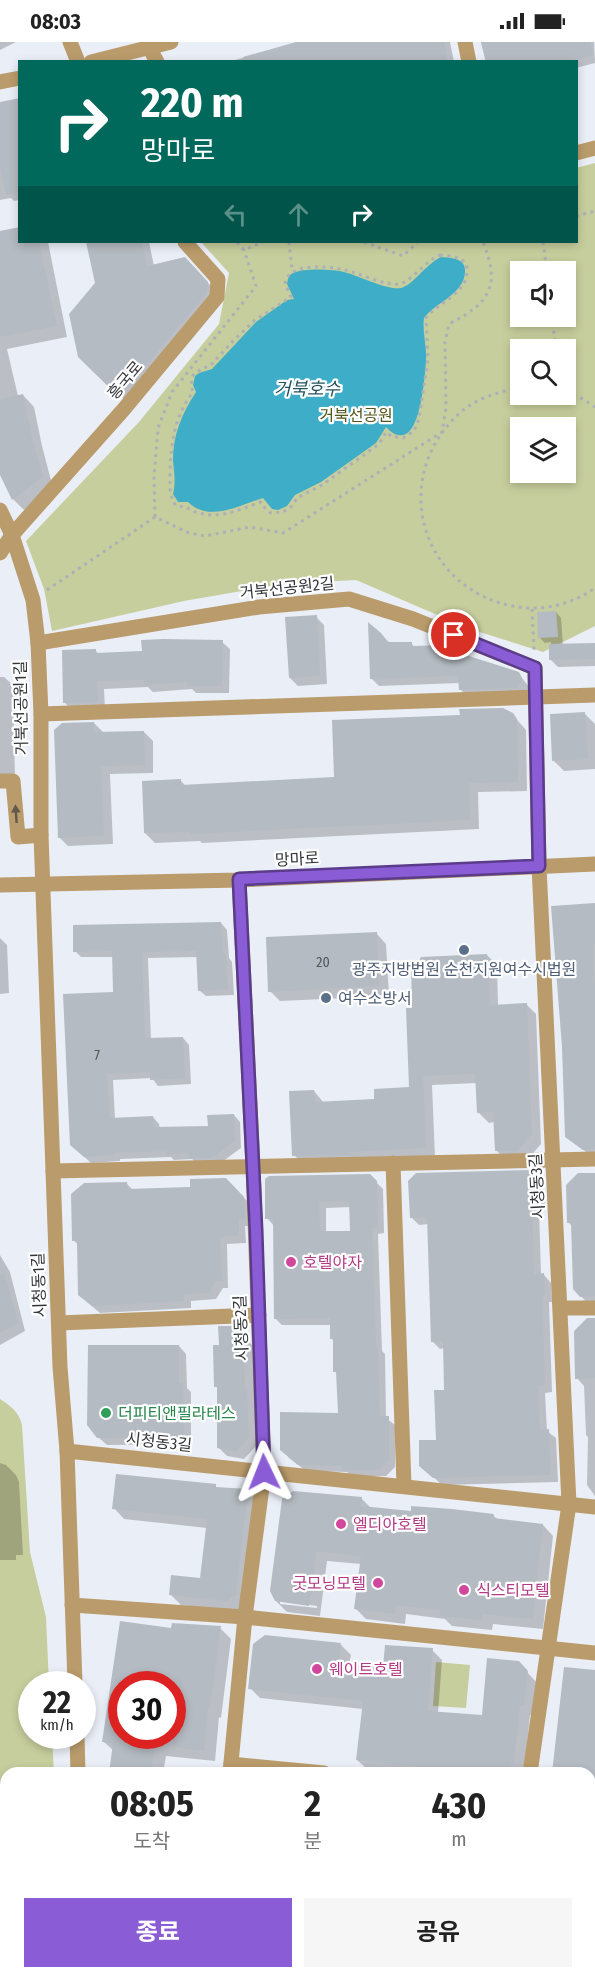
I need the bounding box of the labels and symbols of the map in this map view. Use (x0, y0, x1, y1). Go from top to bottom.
street label: 흥국로 (104, 357, 147, 403)
water label: 거북호수 (274, 378, 342, 400)
park label: 거북선공원 (319, 406, 393, 425)
street label: 거북선공원2길 (239, 574, 335, 602)
pin (428, 609, 479, 660)
street label: 거북선공원1길 (11, 661, 31, 755)
one-way arrow (11, 804, 21, 823)
street label: 망마로 (274, 848, 320, 870)
marker: 광주지방법원 순천지원여수시법원 (457, 943, 471, 957)
house number: 20 (316, 954, 330, 971)
place label: 광주지방법원 순천지원여수시법원 (352, 960, 576, 979)
place label: 여수소방서 (338, 989, 412, 1008)
marker: 여수소방서 (319, 991, 333, 1005)
house number: 7 (94, 1047, 100, 1064)
street label: 시청동3길 (526, 1152, 548, 1220)
street label: 시청동1길 (28, 1252, 50, 1318)
place label: 호텔야자 (303, 1253, 362, 1272)
marker: 호텔야자 (284, 1255, 298, 1269)
street label: 시청동2길 (230, 1295, 252, 1361)
place label: 더피티앤필라테스 (118, 1404, 236, 1423)
marker: 더피티앤필라테스 (99, 1406, 113, 1420)
street label: 시청동3길 (125, 1429, 193, 1455)
position arrow (232, 1440, 296, 1504)
place label: 엘디아호텔 (353, 1515, 427, 1534)
marker: 엘디아호텔 (334, 1517, 348, 1531)
place label: 굿모닝모텔 (292, 1574, 366, 1593)
marker: 굿모닝모텔 (371, 1576, 385, 1590)
place label: 식스티모텔 (476, 1581, 550, 1600)
marker: 식스티모텔 (457, 1583, 471, 1597)
place label: 웨이트호텔 (329, 1660, 403, 1679)
marker: 웨이트호텔 (310, 1662, 324, 1676)
speed limit sign: 30 (108, 1671, 186, 1749)

